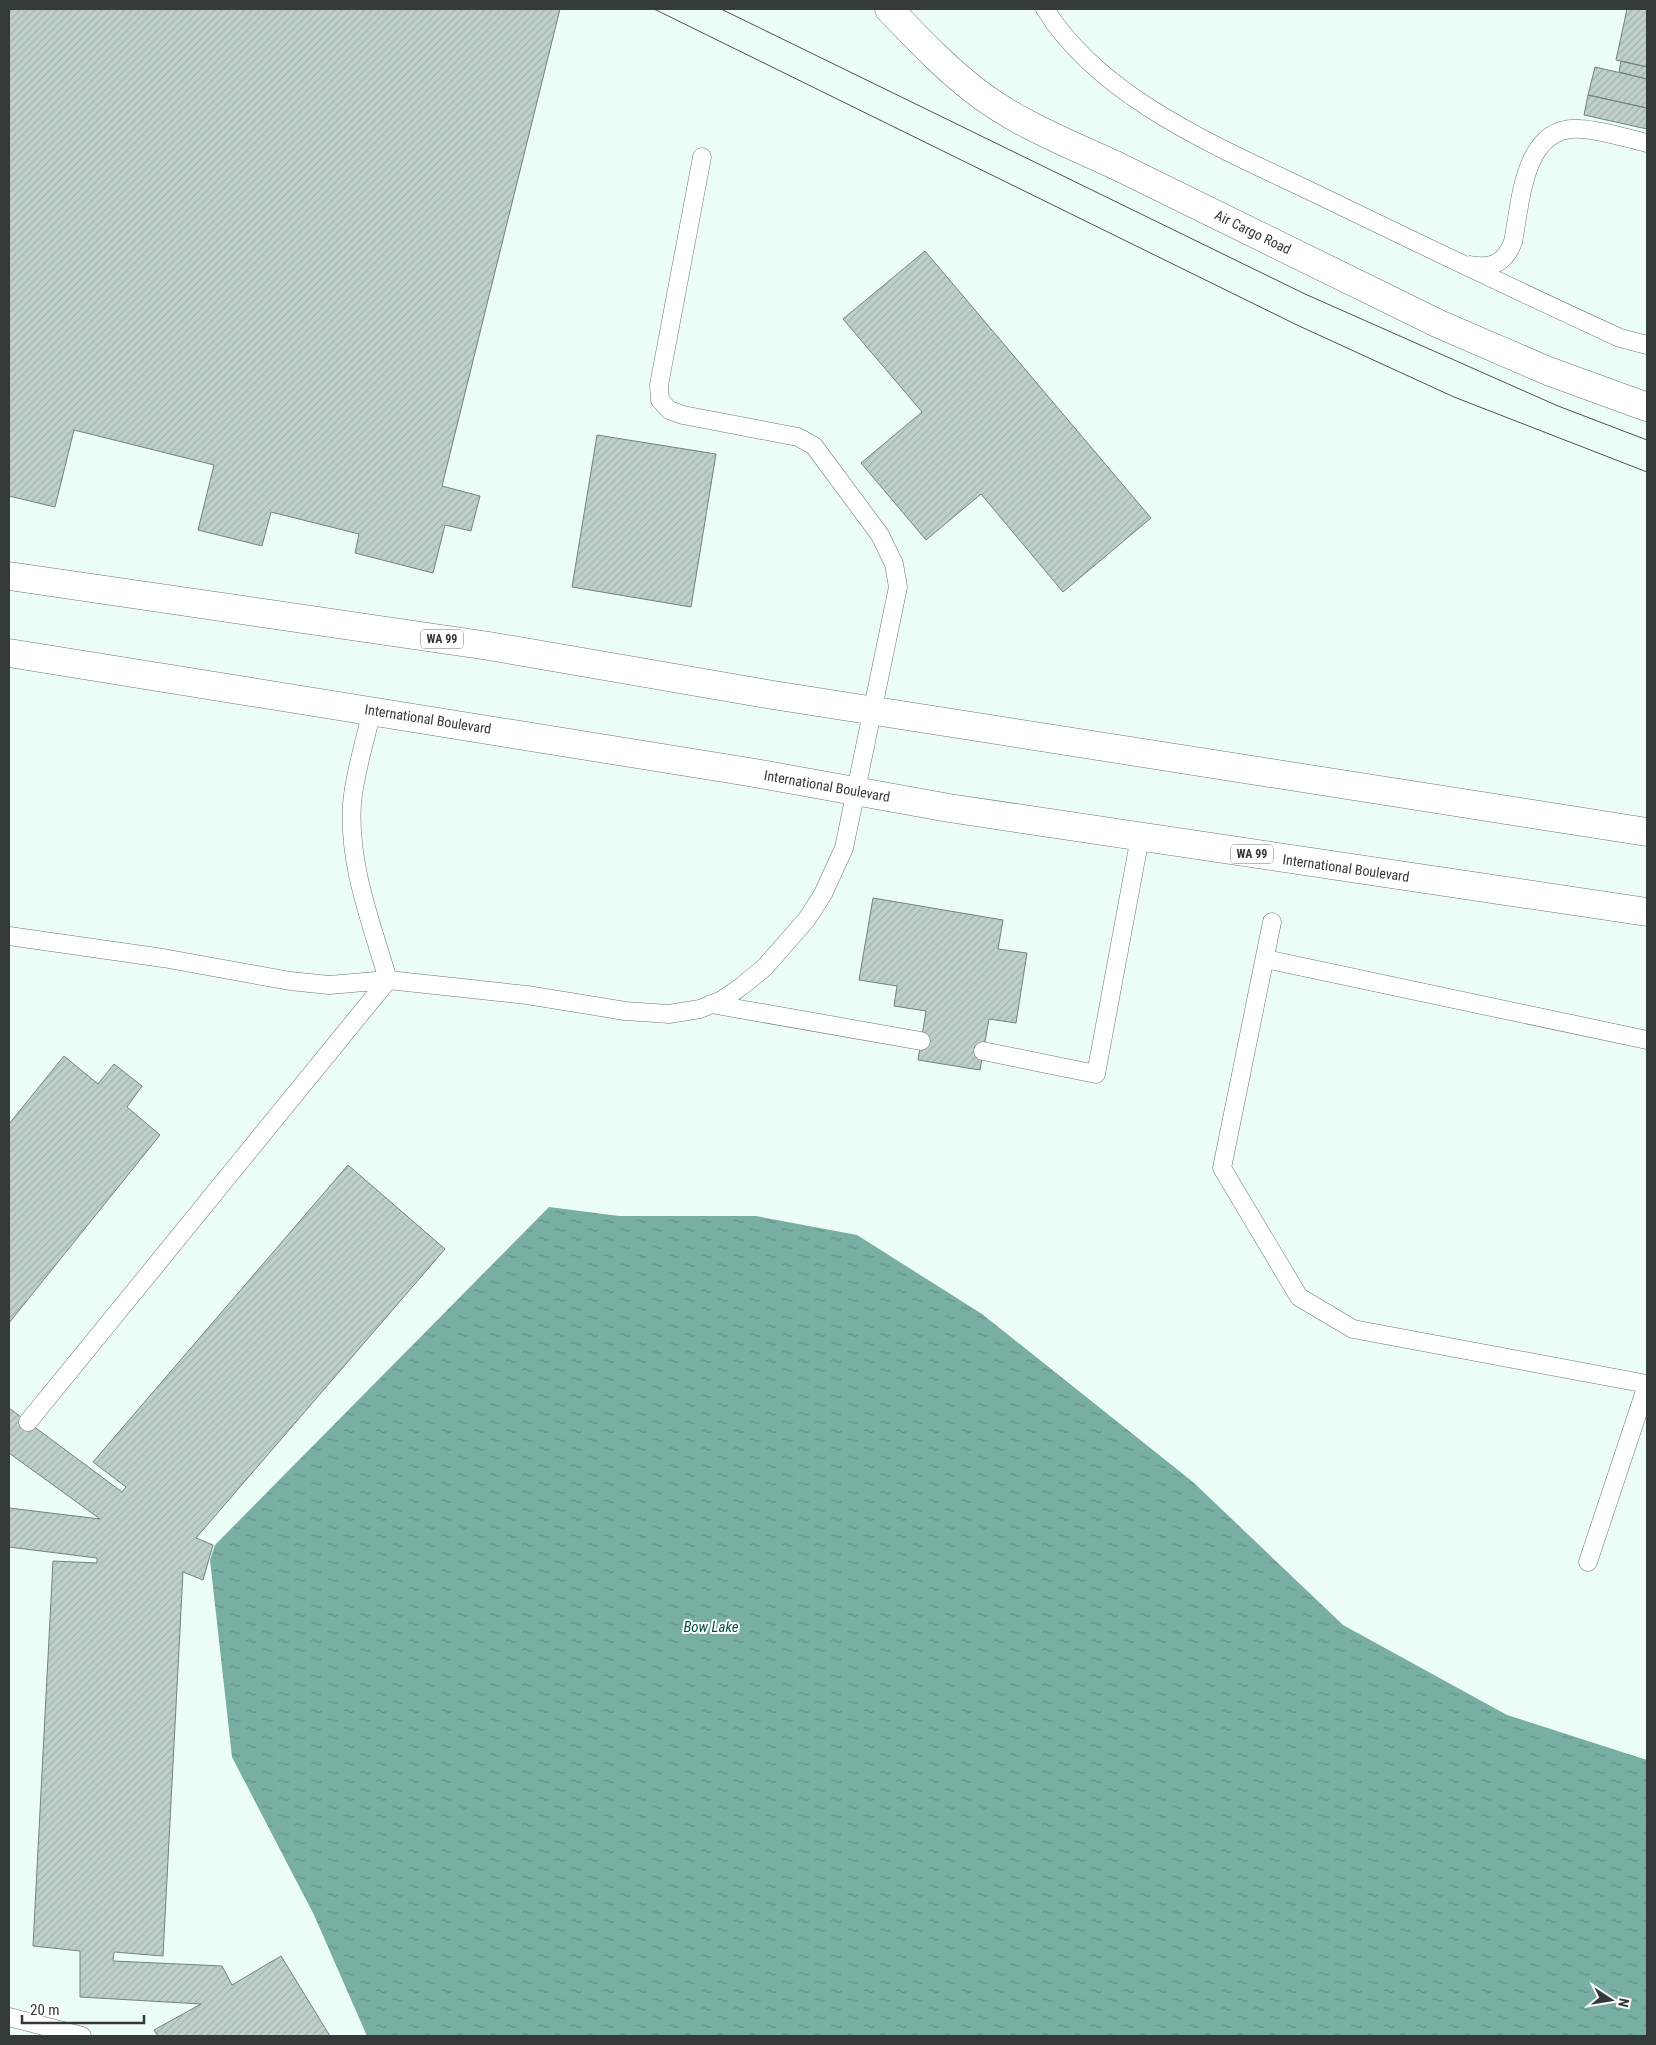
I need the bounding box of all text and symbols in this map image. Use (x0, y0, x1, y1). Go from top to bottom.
street label: Air Cargo Road (1212, 207, 1294, 257)
road number: WA 99 (421, 630, 463, 648)
street label: International Boulevard (364, 701, 492, 737)
street label: International Boulevard (763, 767, 891, 805)
road number: WA 99 (1231, 844, 1273, 864)
street label: International Boulevard (1282, 851, 1410, 885)
water label: Bow Lake (683, 1618, 739, 1636)
north arrow (1586, 1975, 1636, 2025)
scale bar (22, 1992, 145, 2024)
text: N (1615, 1997, 1632, 2009)
text: 20 m (30, 2001, 60, 2019)

